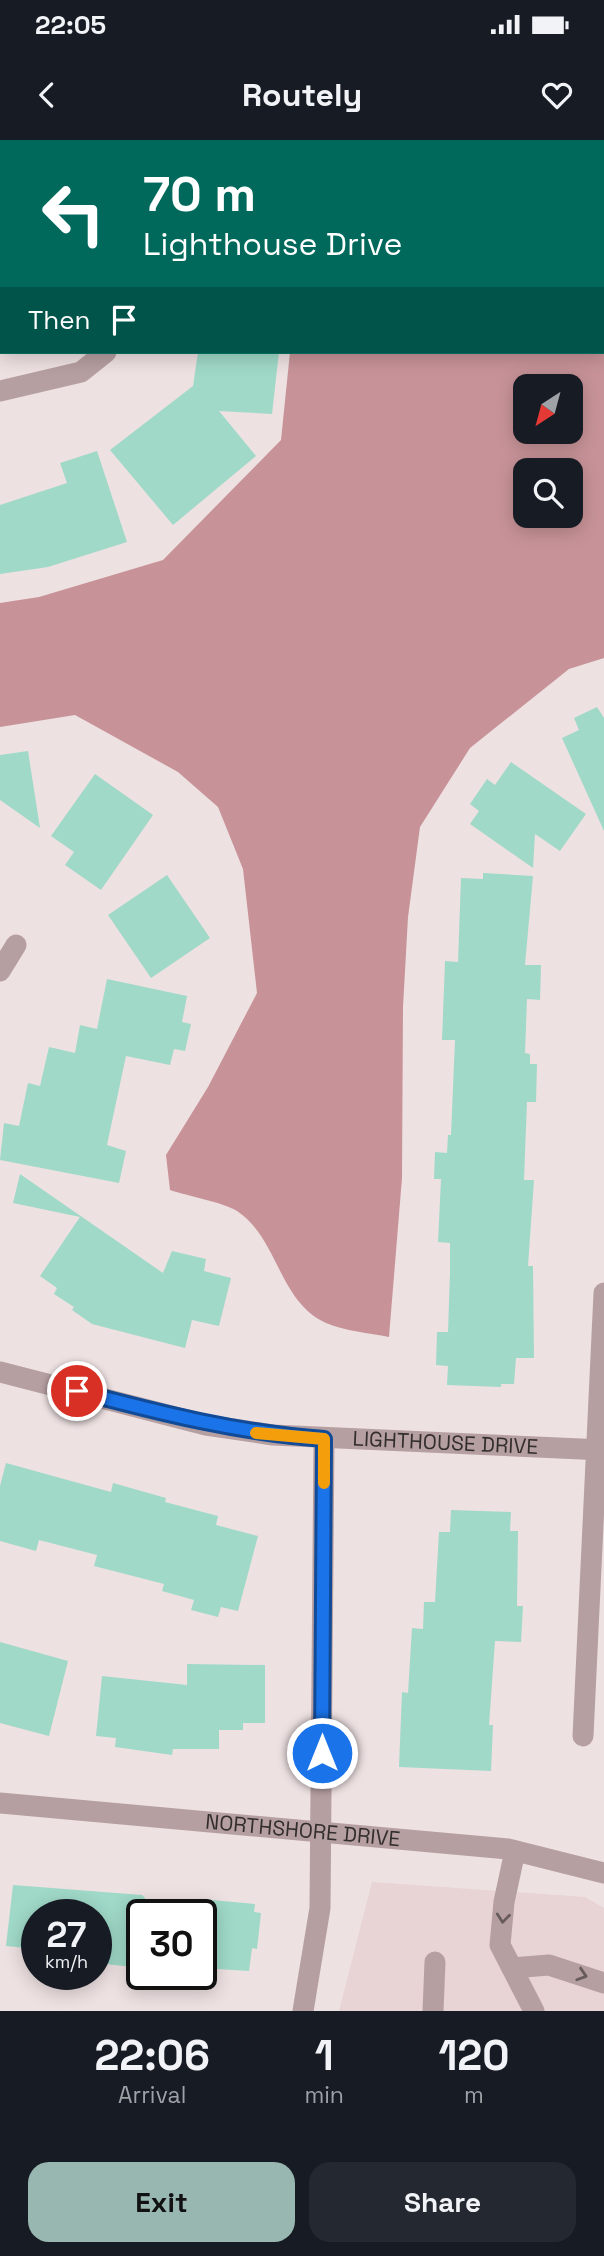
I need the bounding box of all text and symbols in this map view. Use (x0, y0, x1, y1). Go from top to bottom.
text: 22:05 (35, 8, 106, 42)
text: Routely (242, 75, 362, 115)
icon: back (28, 76, 66, 114)
icon: heart (538, 76, 576, 114)
text: 70 m (143, 163, 256, 225)
icon: left (28, 168, 119, 259)
text: Lighthouse Drive (143, 224, 402, 264)
icon: arrive (105, 301, 143, 339)
text: Then (28, 303, 91, 337)
north arrow (513, 374, 583, 444)
map controls (513, 374, 583, 528)
button: search (513, 458, 583, 528)
pin (47, 1361, 107, 1421)
icon: arrive (58, 1372, 96, 1410)
street label: LIGHTHOUSE DRIVE (352, 1425, 539, 1460)
position arrow (285, 1716, 359, 1790)
street label: NORTHSHORE DRIVE (204, 1808, 401, 1852)
speed limit sign: 30 (126, 1899, 217, 1990)
one-way arrow (495, 1912, 510, 1924)
text: 27 (47, 1913, 86, 1957)
text: km/h (45, 1950, 88, 1973)
one-way arrow (576, 1967, 588, 1981)
text: 22:06 (94, 2029, 210, 2082)
text: 1 (315, 2029, 334, 2082)
text: 120 (438, 2029, 510, 2082)
text: Arrival (118, 2080, 186, 2110)
text: min (304, 2080, 344, 2110)
text: m (464, 2080, 484, 2110)
button: Exit (28, 2162, 295, 2242)
button: Share (309, 2162, 576, 2242)

